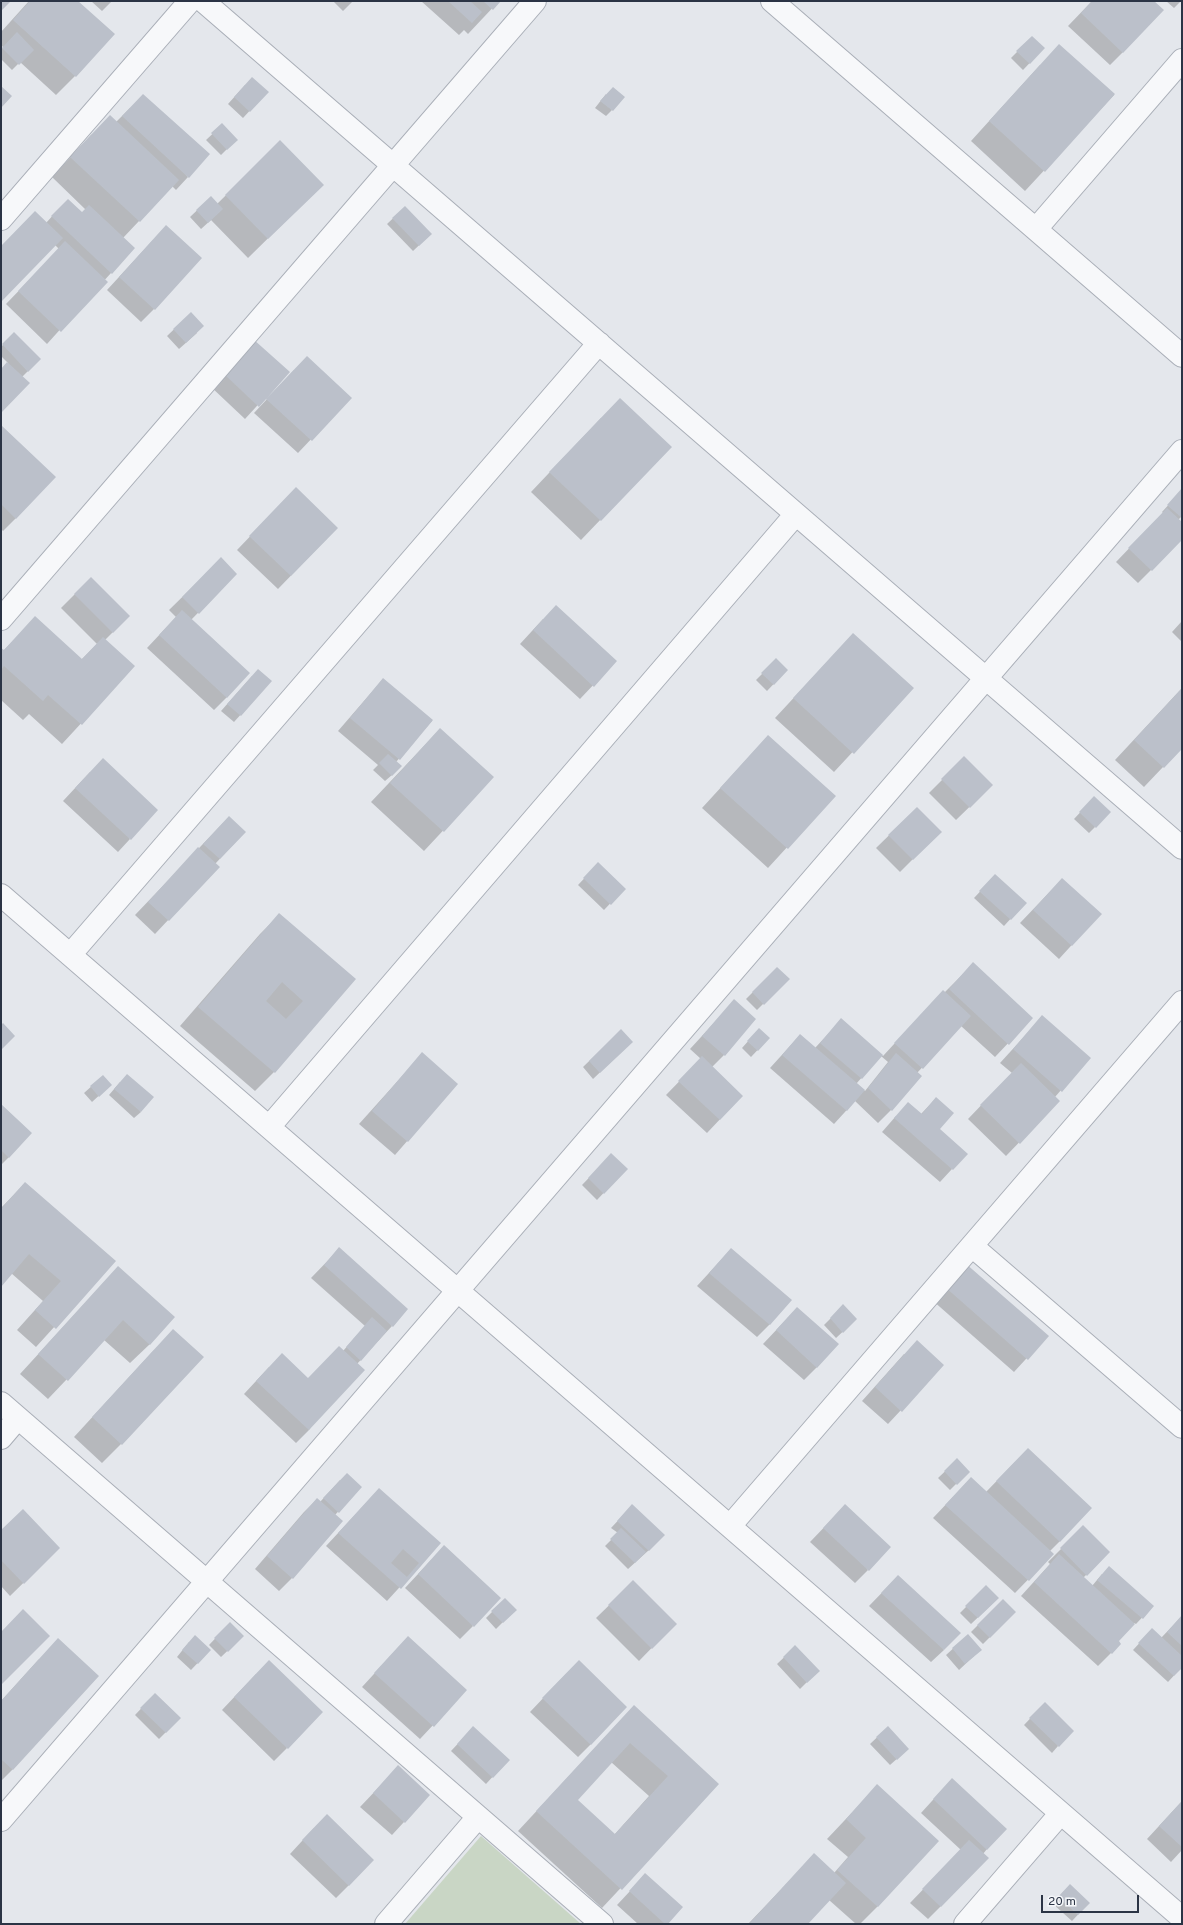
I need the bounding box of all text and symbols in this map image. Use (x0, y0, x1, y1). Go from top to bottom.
scale bar (1043, 1887, 1141, 1913)
text: 20 m (1048, 1894, 1076, 1910)

